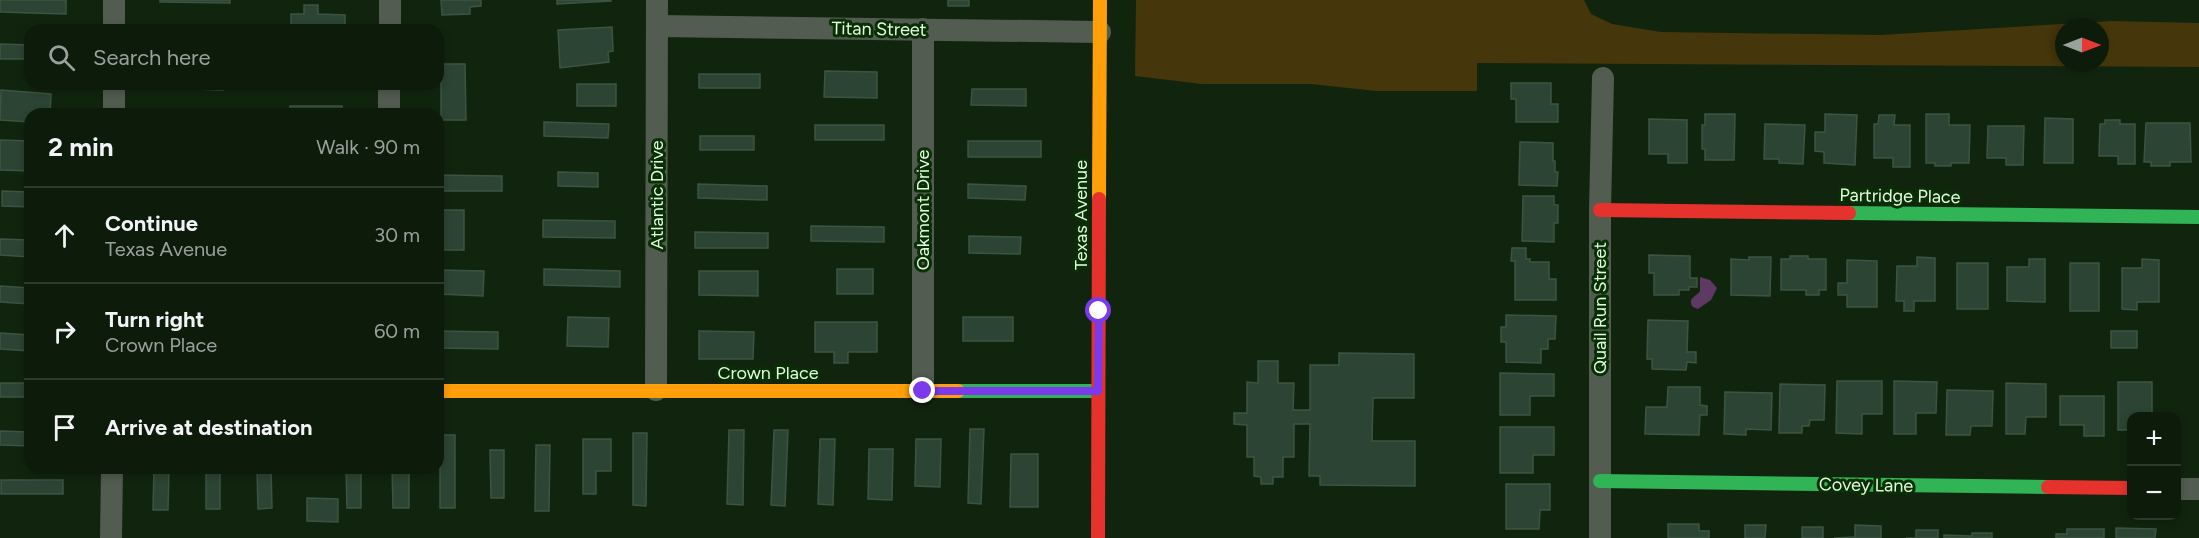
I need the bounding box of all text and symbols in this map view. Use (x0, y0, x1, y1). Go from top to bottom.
street label: Titan Street (831, 17, 927, 41)
north arrow (2055, 18, 2109, 72)
search box (24, 24, 444, 90)
icon: search (45, 41, 78, 74)
text: Search here (93, 44, 211, 71)
text: 2 min (48, 131, 114, 163)
text: Walk · 90 m (316, 135, 420, 159)
street label: Atlantic Drive (646, 140, 668, 249)
street label: Oakmont Drive (912, 150, 934, 270)
street label: Texas Avenue (1070, 160, 1092, 270)
street label: Partridge Place (1839, 184, 1961, 208)
text: Continue (105, 210, 198, 237)
icon: ahead (48, 219, 81, 252)
text: 30 m (374, 223, 420, 247)
text: Texas Avenue (105, 237, 227, 261)
street label: Quail Run Street (1589, 242, 1611, 374)
route start (1085, 297, 1111, 323)
text: Turn right (105, 306, 204, 333)
icon: right (48, 315, 81, 348)
text: 60 m (374, 319, 420, 343)
text: Crown Place (105, 333, 217, 357)
street label: Crown Place (718, 362, 819, 384)
route end (909, 377, 935, 403)
icon: arrive (48, 411, 81, 444)
map controls (2127, 412, 2181, 520)
button: + (2127, 412, 2181, 466)
text: Arrive at destination (105, 414, 313, 441)
button: − (2127, 466, 2181, 520)
street label: Covey Lane (1819, 473, 1913, 497)

